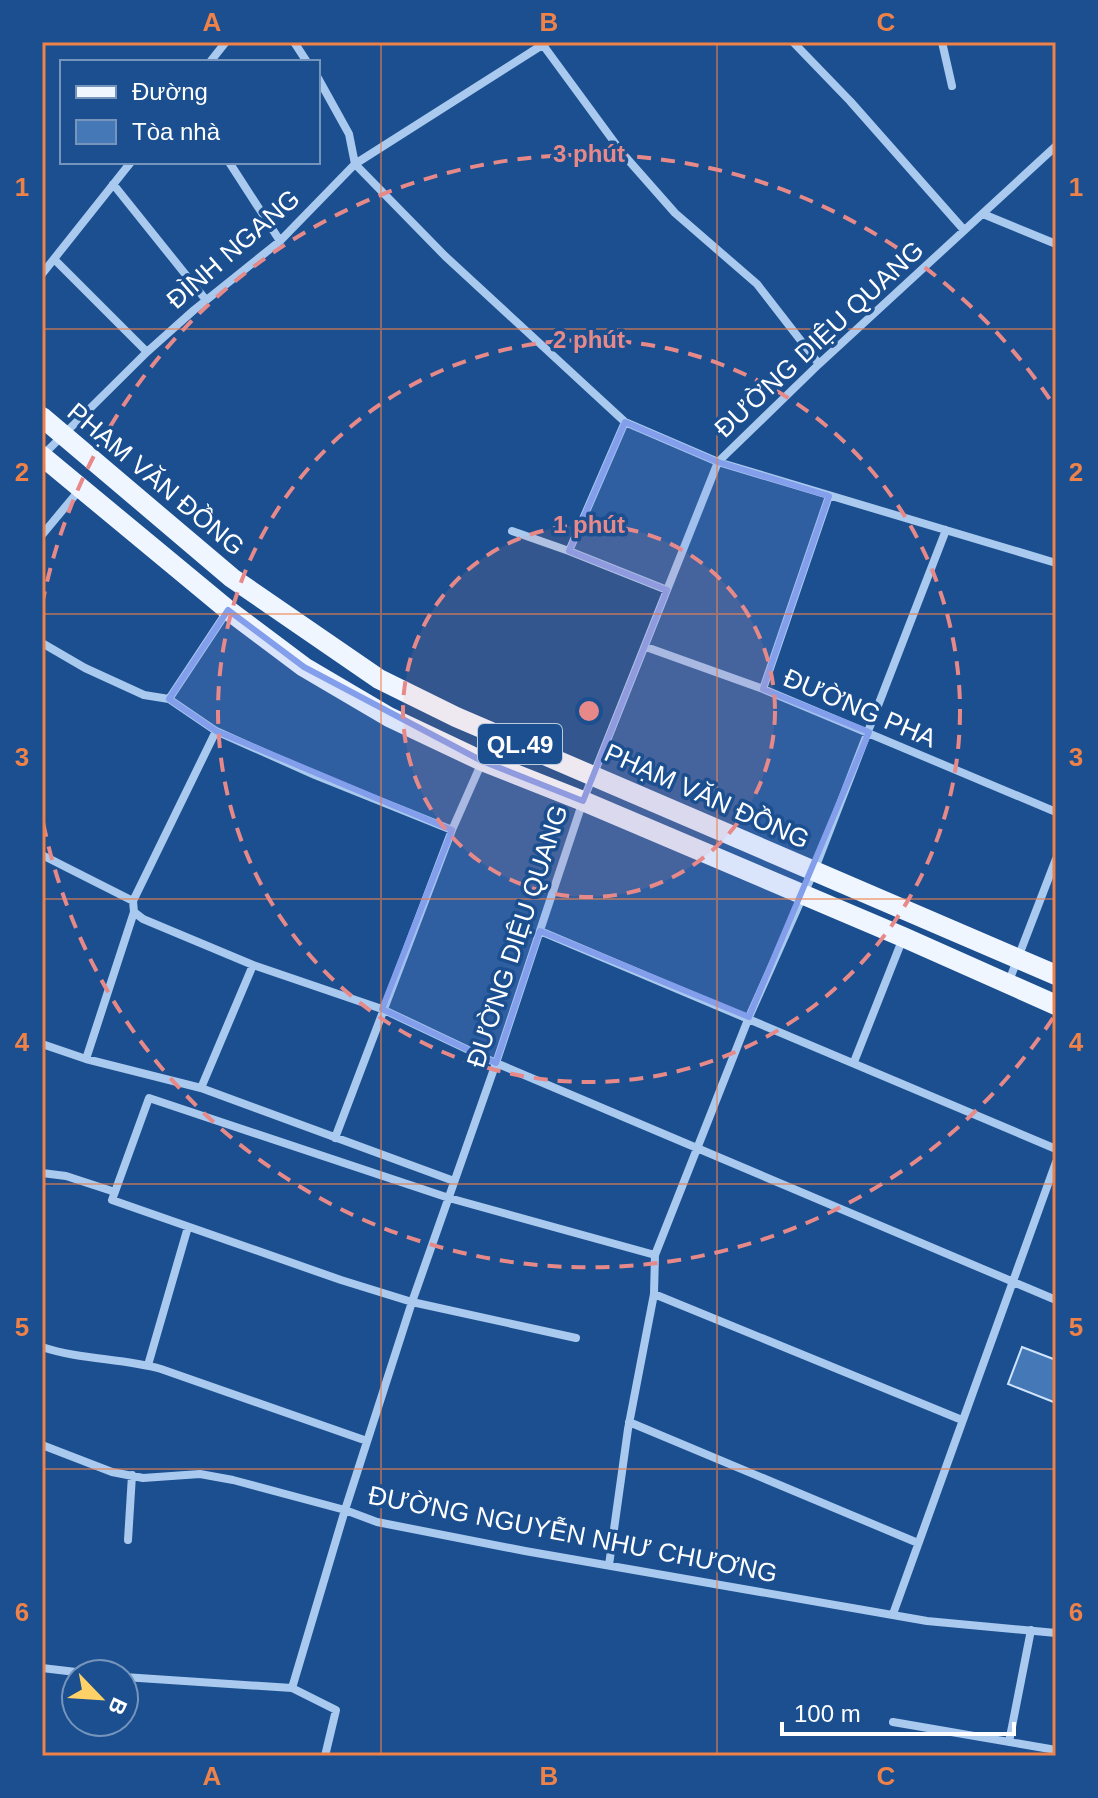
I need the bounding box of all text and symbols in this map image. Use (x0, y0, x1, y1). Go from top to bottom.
text: A (203, 7, 222, 37)
text: B (540, 7, 558, 37)
text: C (877, 7, 896, 37)
legend (60, 60, 320, 164)
text: Đường (132, 78, 208, 105)
text: Tòa nhà (132, 118, 221, 145)
text: 3 phút (553, 140, 625, 167)
text: 1 (15, 172, 29, 202)
text: 1 (1069, 172, 1083, 202)
street label: ĐÌNH NGANG (160, 183, 306, 315)
street label: ĐƯỜNG DIỆU QUANG (709, 235, 929, 443)
text: 2 phút (553, 326, 625, 353)
street label: PHẠM VĂN ĐỒNG (62, 396, 250, 562)
text: 2 (15, 457, 29, 487)
text: 2 (1069, 457, 1083, 487)
text: 1 phút (553, 511, 625, 538)
street label: ĐƯỜNG PHA (779, 662, 941, 754)
centre of rings (575, 697, 603, 725)
road number: QL.49 (478, 724, 562, 764)
street label: PHẠM VĂN ĐỒNG (600, 737, 814, 855)
text: 3 (15, 742, 29, 772)
text: 3 (1069, 742, 1083, 772)
street label: ĐƯỜNG DIỆU QUANG (460, 801, 574, 1071)
text: 4 (15, 1027, 30, 1057)
text: 4 (1069, 1027, 1084, 1057)
text: 5 (15, 1312, 29, 1342)
text: 5 (1069, 1312, 1083, 1342)
street label: ĐƯỜNG NGUYỄN NHƯ CHƯƠNG (366, 1480, 780, 1588)
text: 6 (15, 1597, 29, 1627)
text: 6 (1069, 1597, 1083, 1627)
north arrow (60, 1658, 140, 1738)
scale bar (782, 1686, 1014, 1736)
text: B (103, 1694, 132, 1719)
text: 100 m (794, 1700, 861, 1727)
text: A (203, 1761, 222, 1791)
text: B (540, 1761, 558, 1791)
text: C (877, 1761, 896, 1791)

